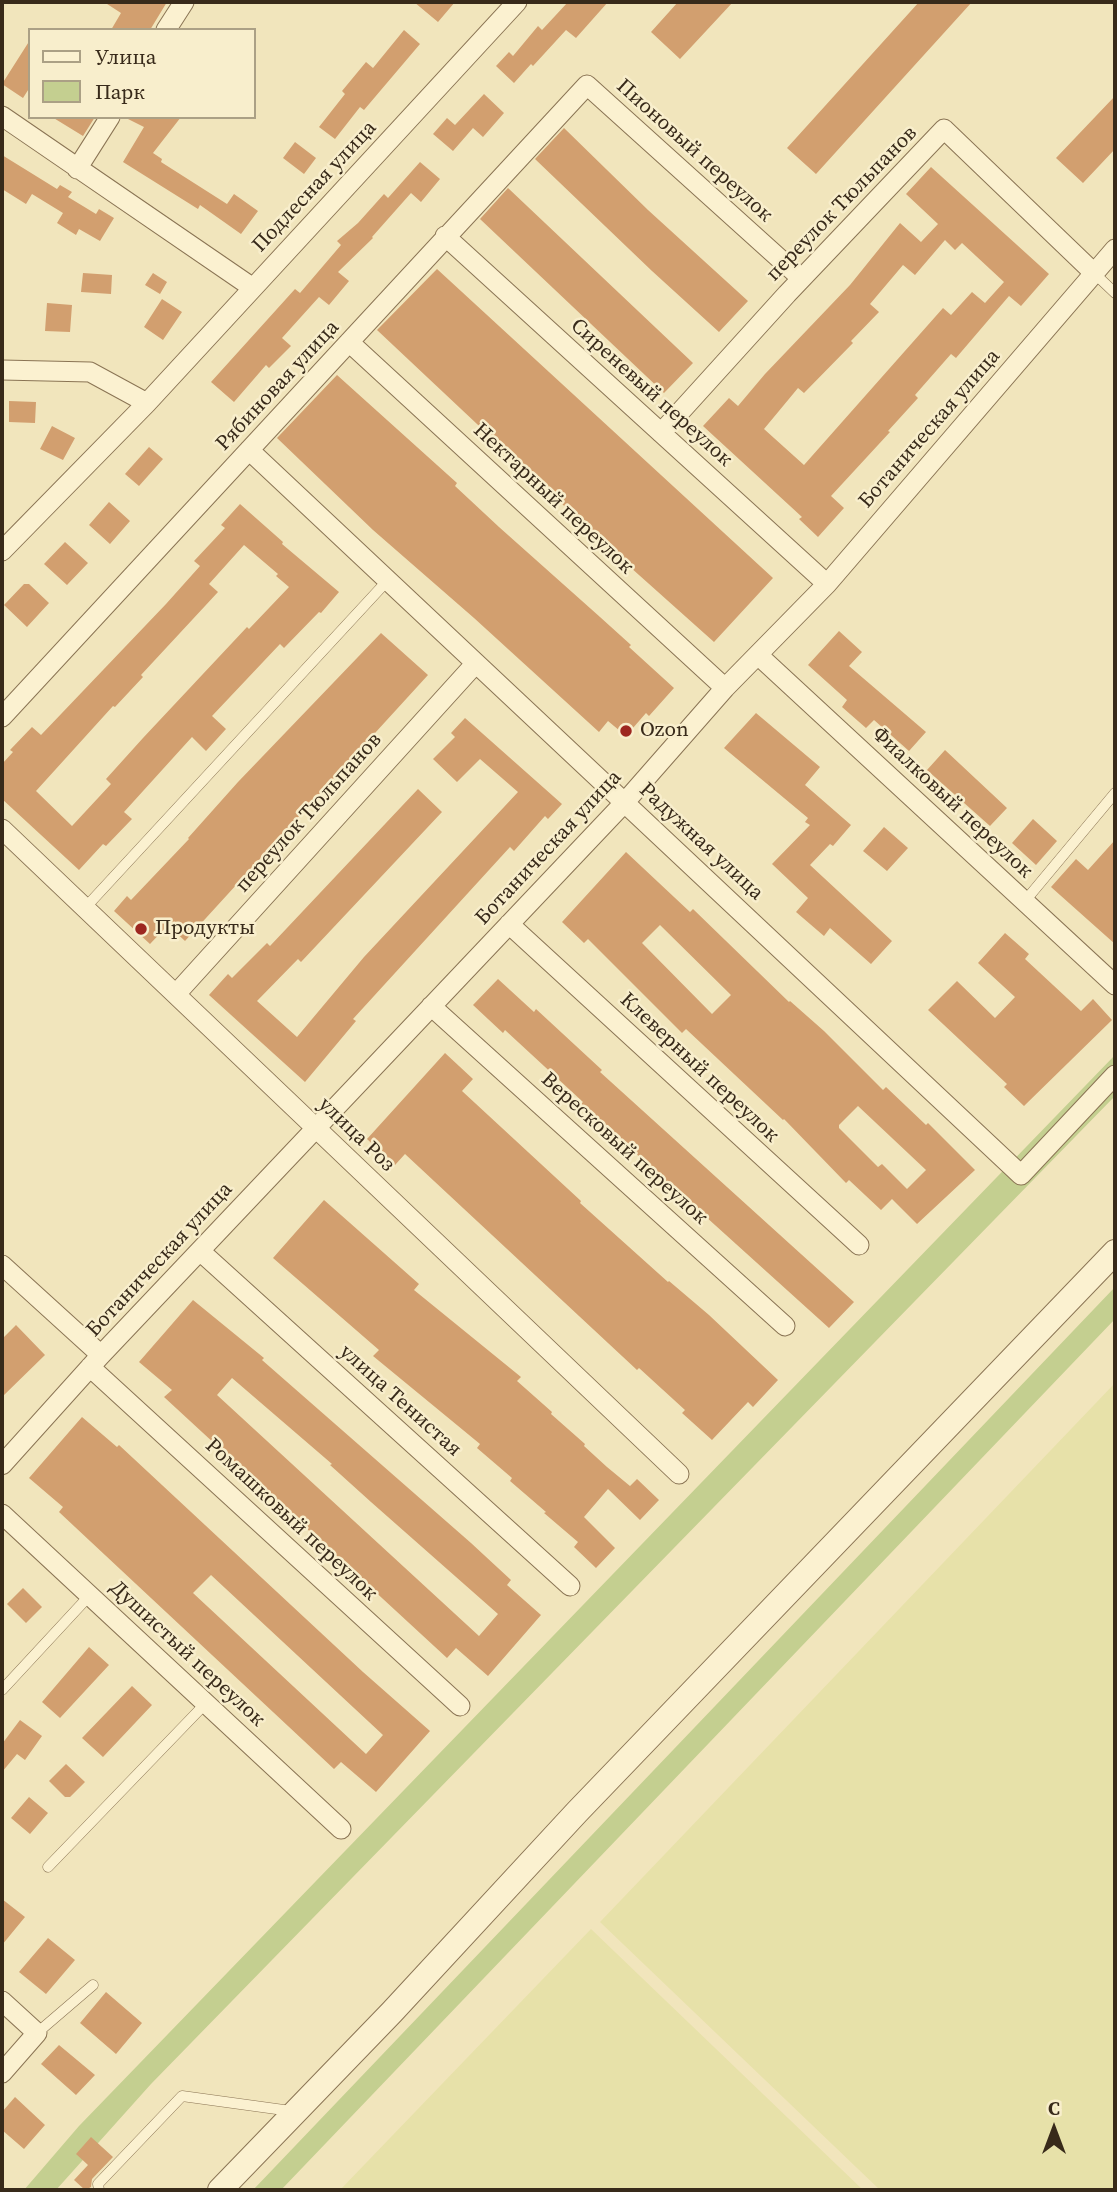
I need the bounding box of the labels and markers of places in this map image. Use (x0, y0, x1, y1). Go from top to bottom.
place label: Ozon (640, 718, 689, 744)
marker: Ozon (618, 723, 634, 739)
place label: Продукты (155, 916, 255, 942)
marker: Продукты (133, 921, 149, 937)

